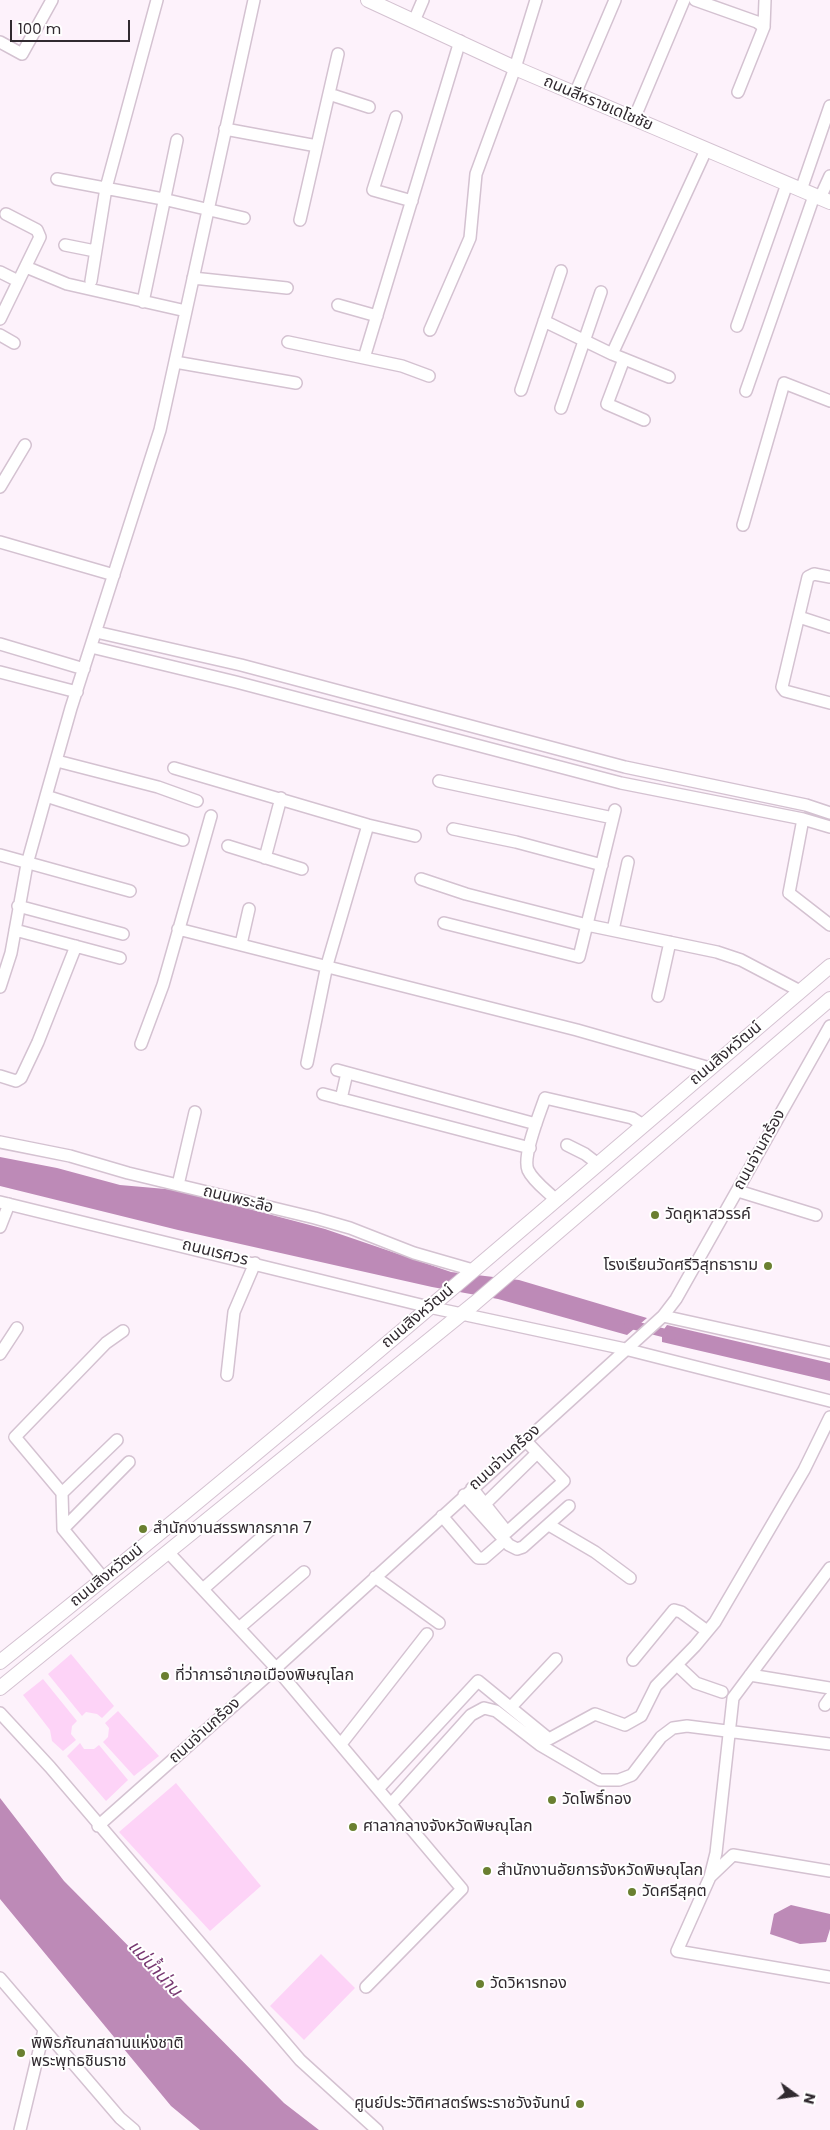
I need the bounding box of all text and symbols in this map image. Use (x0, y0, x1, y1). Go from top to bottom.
scale bar (12, 10, 132, 42)
text: 100 m (18, 18, 61, 39)
street label: ถนนสีหราชเดโชชัย (540, 72, 656, 136)
street label: ถนนสิงหวัฒน์ (686, 1018, 766, 1090)
street label: ถนนจ่านกร้อง (730, 1106, 790, 1194)
street label: ถนนพระลือ (201, 1182, 275, 1218)
place label: วัดคูหาสวรรค์ (665, 1205, 751, 1225)
marker: วัดคูหาสวรรค์ (649, 1209, 661, 1221)
street label: ถนนเรศวร (180, 1236, 250, 1270)
place label: โรงเรียนวัดศรีวิสุทธาราม (603, 1256, 758, 1276)
marker: โรงเรียนวัดศรีวิสุทธาราม (762, 1260, 774, 1272)
street label: ถนนสิงหวัฒน์ (378, 1281, 458, 1353)
street label: ถนนจ่านกร้อง (465, 1421, 545, 1495)
place label: สำนักงานสรรพากรภาค 7 (153, 1519, 312, 1539)
marker: สำนักงานสรรพากรภาค 7 (137, 1523, 149, 1535)
street label: ถนนสิงหวัฒน์ (67, 1541, 147, 1611)
place label: ที่ว่าการอำเภอเมืองพิษณุโลก (175, 1666, 354, 1686)
marker: ที่ว่าการอำเภอเมืองพิษณุโลก (159, 1670, 171, 1682)
street label: ถนนจ่านกร้อง (165, 1694, 245, 1768)
place label: วัดโพธิ์ทอง (562, 1790, 632, 1810)
marker: วัดโพธิ์ทอง (546, 1794, 558, 1806)
place label: ศาลากลางจังหวัดพิษณุโลก (363, 1817, 533, 1837)
marker: ศาลากลางจังหวัดพิษณุโลก (347, 1821, 359, 1833)
place label: สำนักงานอัยการจังหวัดพิษณุโลก (497, 1861, 703, 1881)
marker: สำนักงานอัยการจังหวัดพิษณุโลก (481, 1865, 493, 1877)
place label: วัดศรีสุคต (642, 1882, 707, 1902)
marker: วัดศรีสุคต (626, 1886, 638, 1898)
water label: แม่น้ำน่าน (123, 1936, 185, 2002)
place label: วัดวิหารทอง (490, 1974, 567, 1994)
marker: วัดวิหารทอง (474, 1978, 486, 1990)
place label: พิพิธภัณฑสถานแห่งชาติ พระพุทธชินราช (31, 2034, 184, 2072)
marker: พิพิธภัณฑสถานแห่งชาติ พระพุทธชินราช (15, 2047, 27, 2059)
north arrow (770, 2070, 820, 2120)
text: N (799, 2091, 821, 2106)
place label: ศูนย์ประวัติศาสตร์พระราชวังจันทน์ (354, 2094, 570, 2114)
marker: ศูนย์ประวัติศาสตร์พระราชวังจันทน์ (574, 2098, 586, 2110)

